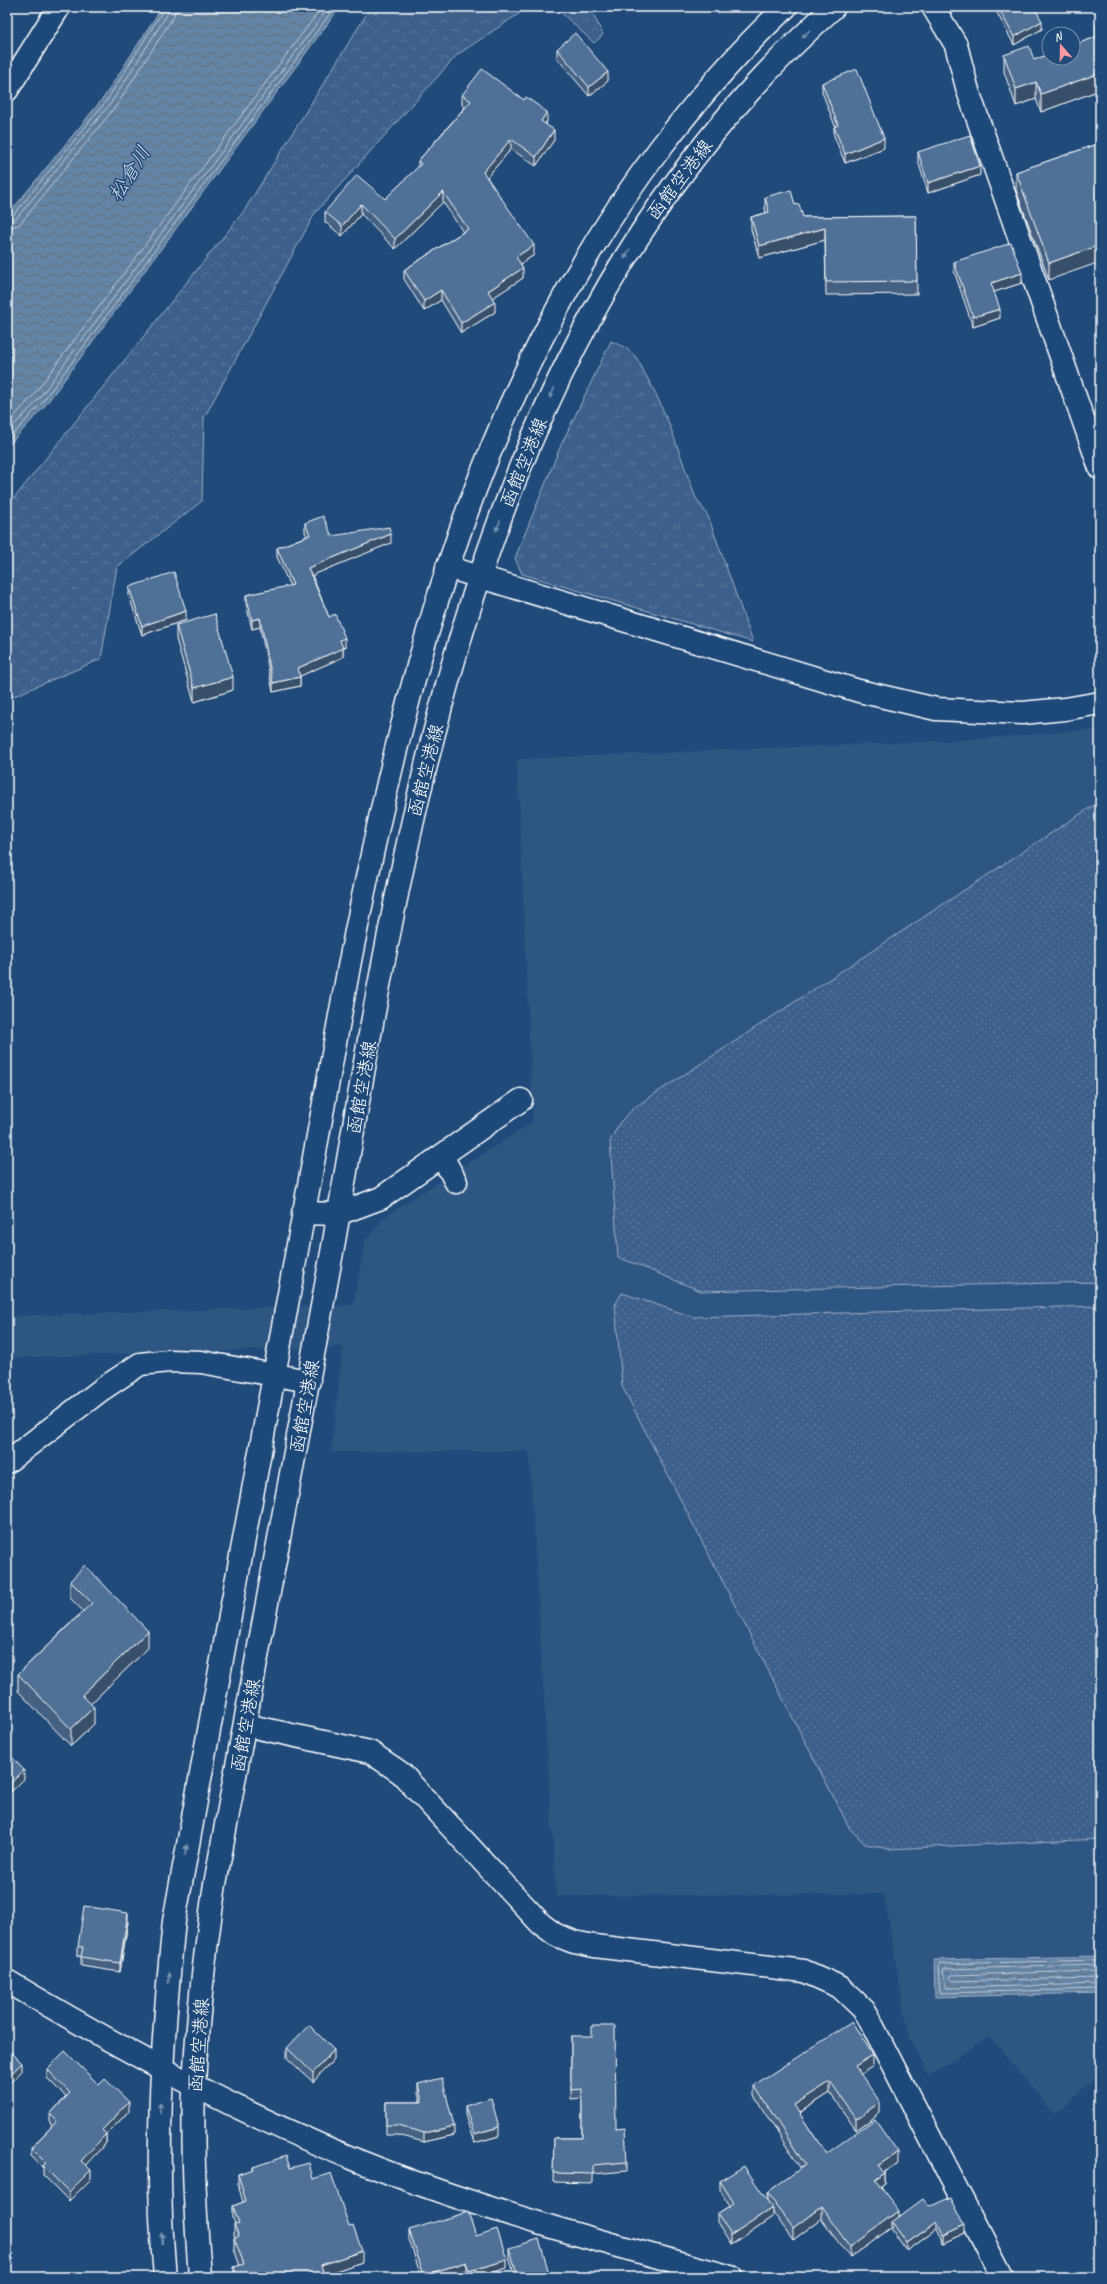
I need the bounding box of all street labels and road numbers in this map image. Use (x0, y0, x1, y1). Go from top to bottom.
street label: 函館空港線 (642, 134, 718, 225)
street label: 函館空港線 (495, 414, 553, 511)
street label: 函館空港線 (403, 721, 449, 819)
street label: 函館空港線 (342, 1038, 382, 1136)
street label: 函館空港線 (285, 1357, 325, 1455)
street label: 函館空港線 (226, 1676, 266, 1774)
street label: 函館空港線 (184, 1997, 214, 2093)

